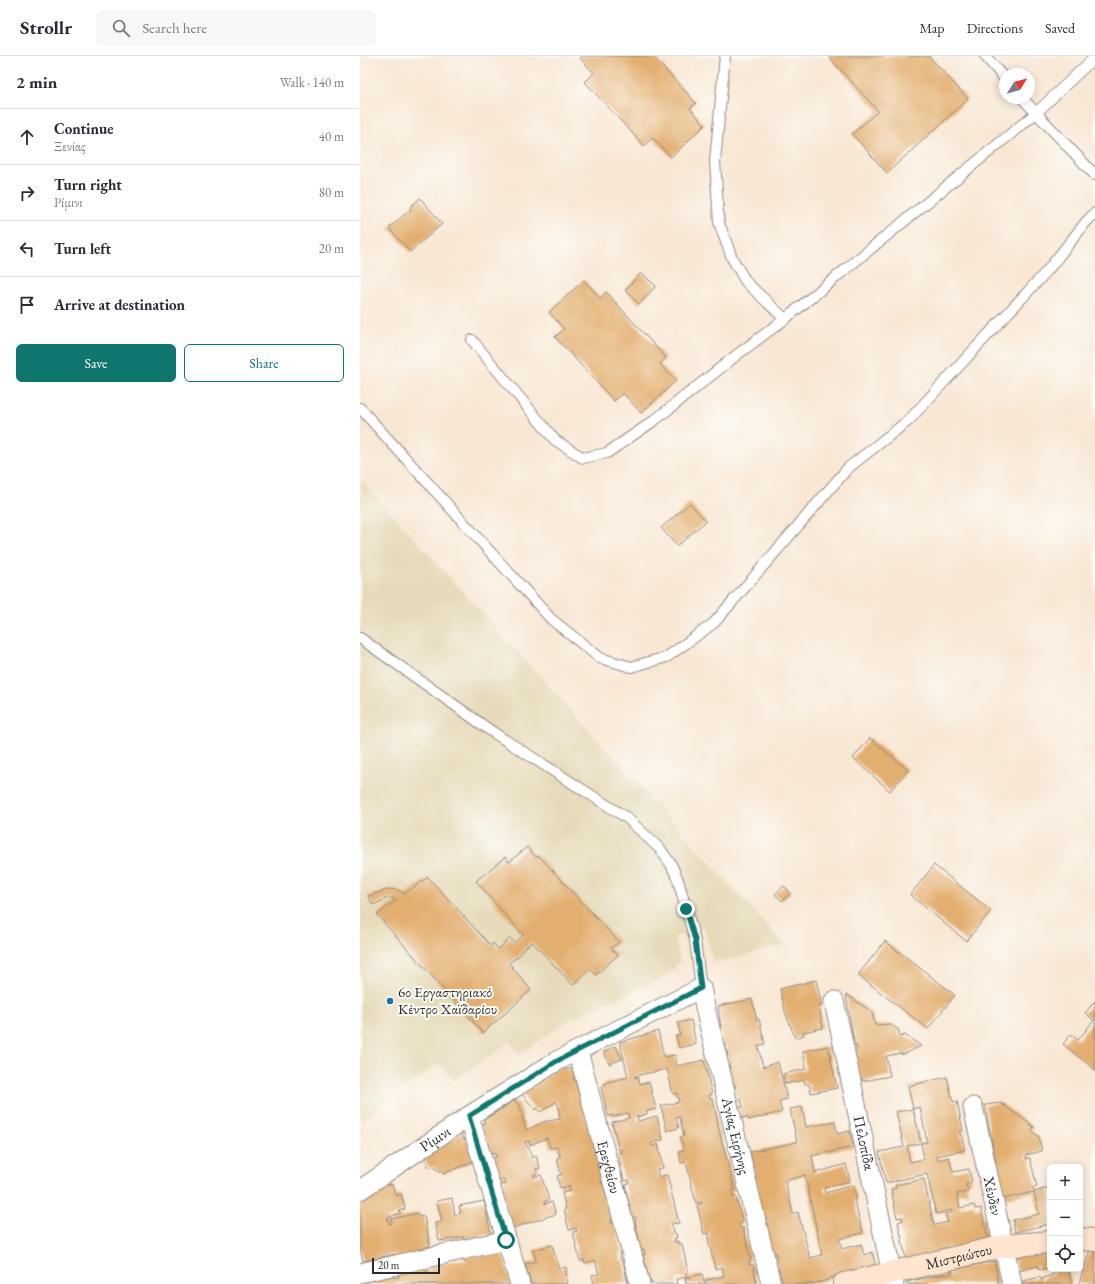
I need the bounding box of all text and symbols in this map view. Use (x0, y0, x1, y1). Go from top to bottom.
search box (96, 10, 376, 46)
text: Strollr (20, 15, 72, 40)
icon: search (110, 17, 132, 39)
text: Search here (142, 18, 207, 37)
text: Map (919, 19, 945, 37)
text: Directions (967, 19, 1023, 37)
text: Saved (1045, 19, 1075, 37)
north arrow (999, 68, 1035, 104)
text: 2 min (16, 71, 57, 93)
text: Walk · 140 m (280, 74, 344, 91)
text: Continue (54, 119, 114, 138)
icon: ahead (16, 126, 38, 148)
text: 40 m (319, 128, 344, 145)
text: Ξενίας (54, 138, 85, 155)
text: Turn right (54, 175, 122, 194)
icon: right (16, 182, 38, 204)
text: 80 m (319, 184, 344, 201)
text: Ρίμινι (54, 194, 83, 211)
icon: left (16, 238, 38, 260)
text: Turn left (54, 239, 111, 258)
text: 20 m (319, 240, 344, 257)
icon: arrive (16, 294, 38, 316)
text: Arrive at destination (54, 295, 185, 314)
button: Save (16, 344, 176, 382)
button: Share (184, 344, 344, 382)
route end (677, 900, 695, 918)
place label: 6ο Εργαστηριακό Κέντρο Χαϊδαρίου (398, 982, 497, 1018)
marker: 6ο Εργαστηριακό Κέντρο Χαϊδαρίου (385, 996, 395, 1006)
street label: Αγίας Ειρήνης (718, 1094, 755, 1176)
street label: Πελοπίδα (850, 1114, 880, 1172)
street label: Ρίμινι (416, 1121, 454, 1156)
street label: Ερεχθείου (593, 1138, 625, 1195)
map controls (1047, 1164, 1083, 1272)
button: + (1047, 1164, 1083, 1200)
street label: Χέυδεν (979, 1173, 1007, 1217)
button: − (1047, 1200, 1083, 1236)
route start (497, 1231, 515, 1249)
button: locate (1047, 1236, 1083, 1272)
street label: Μιστριώτου (924, 1239, 994, 1273)
scale bar (372, 1256, 440, 1275)
text: 20 m (378, 1258, 399, 1272)

